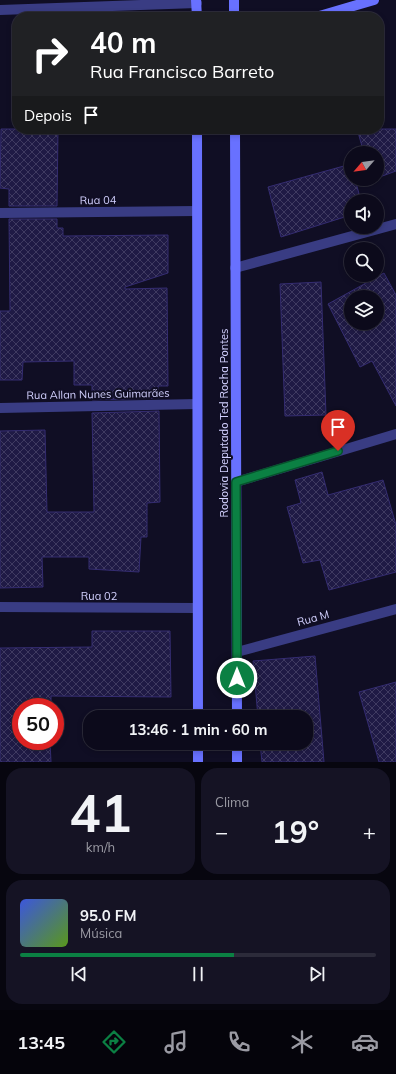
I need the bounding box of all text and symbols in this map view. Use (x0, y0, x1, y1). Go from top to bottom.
text: 40 m (90, 25, 156, 60)
icon: right (24, 28, 76, 80)
text: Rua Francisco Barreto (90, 60, 274, 83)
icon: arrive (80, 104, 102, 126)
text: Depois (24, 106, 72, 125)
north arrow (344, 146, 384, 186)
map controls (344, 146, 384, 330)
street label: Rua 04 (80, 193, 117, 207)
button: sound (344, 194, 384, 234)
button: search (344, 242, 384, 282)
button: layers (344, 290, 384, 330)
street label: Rodovia Deputado Ted Rocha Pontes (217, 328, 231, 518)
street label: Rua Allan Nunes Guimarães (26, 386, 170, 402)
pin (321, 410, 355, 451)
icon: arrive (327, 416, 349, 438)
street label: Rua 02 (81, 589, 118, 603)
street label: Rua M (295, 607, 331, 629)
position arrow (216, 657, 258, 699)
speed limit sign: 50 (12, 698, 64, 750)
text: 13:46 · 1 min · 60 m (129, 720, 267, 739)
text: 41 (69, 780, 132, 845)
text: Clima (215, 794, 249, 810)
text: 19° (272, 813, 319, 851)
text: − (215, 818, 228, 846)
text: + (363, 818, 376, 846)
text: km/h (86, 839, 115, 855)
text: 95.0 FM (80, 906, 136, 925)
text: Música (80, 925, 122, 941)
icon: previous (68, 963, 90, 985)
icon: pause (187, 963, 209, 985)
icon: next (306, 963, 328, 985)
icon: directions (100, 1028, 128, 1056)
icon: music (162, 1028, 190, 1056)
icon: phone (225, 1028, 253, 1056)
icon: climate (288, 1028, 316, 1056)
icon: car (351, 1028, 379, 1056)
text: 13:45 (17, 1031, 65, 1054)

